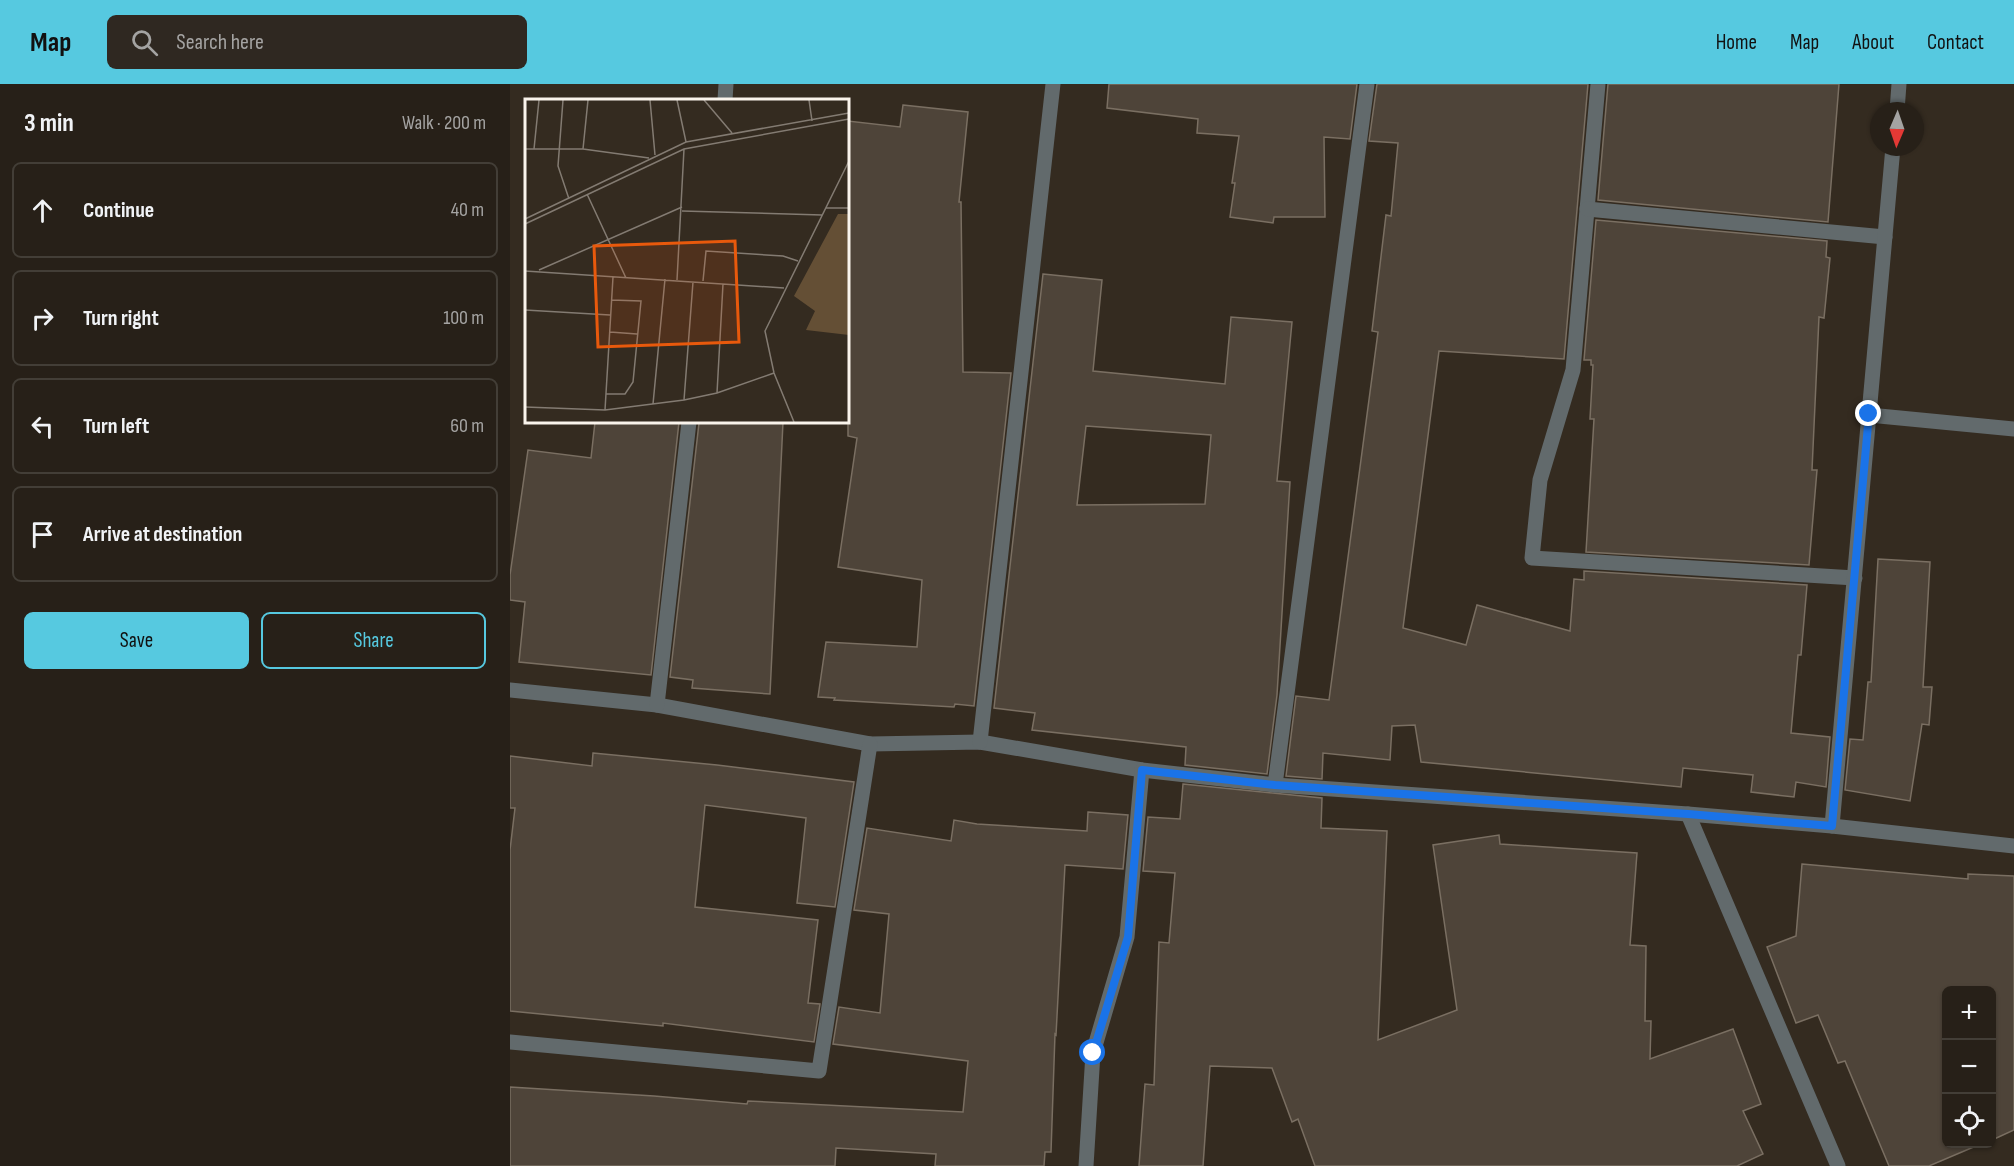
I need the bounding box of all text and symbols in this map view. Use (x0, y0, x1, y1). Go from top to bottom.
search box (107, 15, 527, 69)
text: Map (30, 26, 71, 59)
icon: search (128, 26, 161, 59)
text: Search here (176, 29, 264, 56)
text: Home (1716, 30, 1757, 55)
text: Map (1790, 30, 1819, 55)
text: About (1852, 30, 1894, 55)
text: Contact (1927, 30, 1984, 55)
inset map (525, 99, 849, 423)
north arrow (1870, 102, 1924, 156)
text: 3 min (24, 108, 74, 139)
text: Walk · 200 m (402, 111, 486, 135)
icon: ahead (26, 194, 59, 227)
text: Continue (83, 197, 154, 224)
text: 40 m (451, 198, 484, 222)
icon: right (26, 302, 59, 335)
text: Turn right (83, 305, 159, 332)
text: 100 m (443, 306, 484, 330)
route end (1855, 400, 1881, 426)
icon: left (26, 410, 59, 443)
text: Turn left (83, 413, 149, 440)
text: 60 m (450, 414, 484, 438)
icon: arrive (26, 518, 59, 551)
text: Arrive at destination (83, 521, 242, 548)
button: Save (24, 612, 249, 669)
button: Share (261, 612, 486, 669)
map controls (1942, 986, 1996, 1148)
button: + (1942, 986, 1996, 1040)
route start (1079, 1039, 1105, 1065)
button: − (1942, 1040, 1996, 1094)
button: locate (1942, 1094, 1996, 1148)

